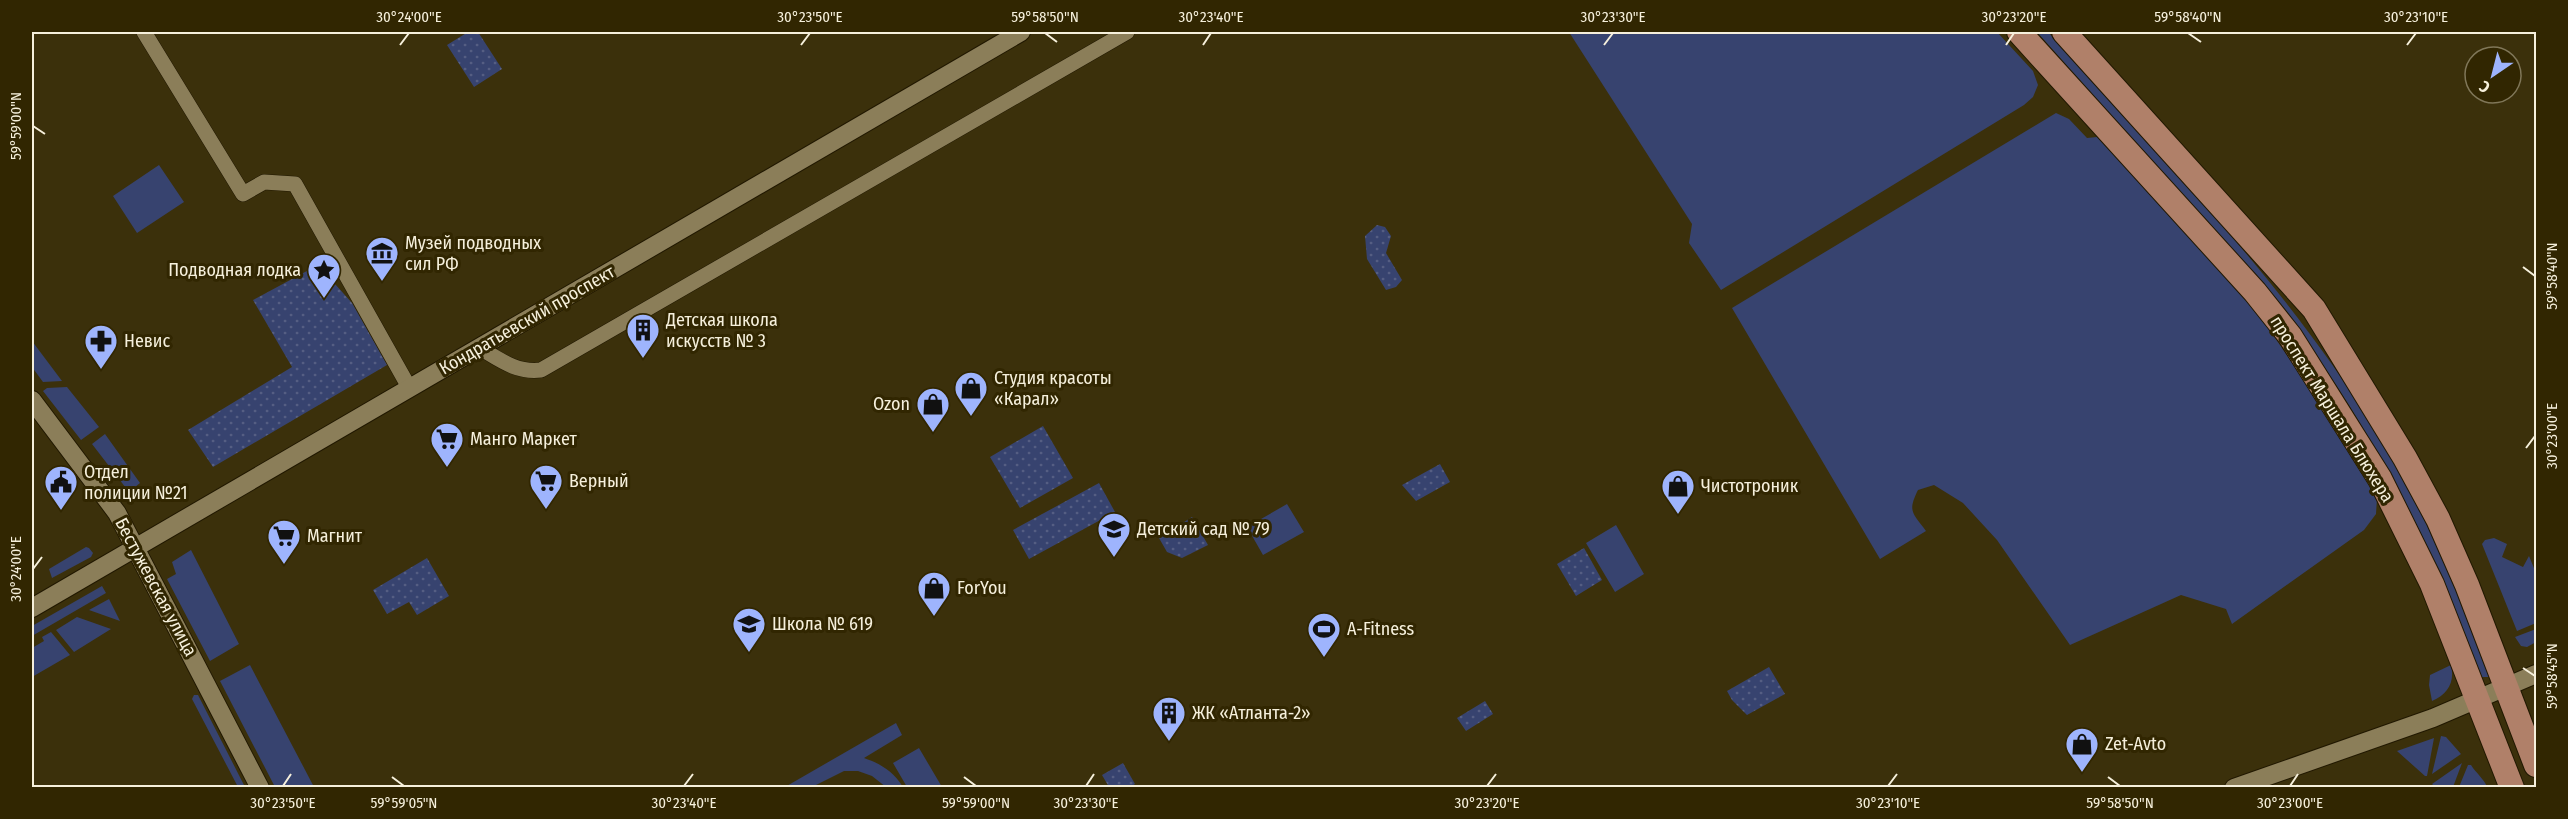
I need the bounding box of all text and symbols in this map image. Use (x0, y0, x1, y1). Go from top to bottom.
text: 30°24'00"E (376, 8, 442, 26)
text: 30°23'50"E (777, 8, 843, 26)
text: 59°58'50"N (1011, 8, 1079, 26)
text: 30°23'40"E (1178, 8, 1244, 26)
text: 30°23'30"E (1580, 8, 1646, 26)
text: 30°23'20"E (1982, 8, 2046, 26)
text: 59°58'40"N (2154, 8, 2222, 26)
text: 30°23'10"E (2384, 8, 2448, 26)
north arrow (2463, 45, 2523, 105)
text: С (2475, 76, 2494, 97)
text: 59°59'00"N (7, 92, 25, 160)
place label: Музей подводных сил РФ (405, 232, 541, 275)
museum icon: Музей подводных сил РФ (364, 235, 400, 282)
text: 59°58'40"N (2543, 242, 2561, 310)
place icon: Подводная лодка (306, 252, 342, 299)
place label: Подводная лодка (168, 259, 301, 281)
street label: Кондратьевский проспект (435, 260, 619, 379)
place label: Детская школа искусств № 3 (665, 309, 778, 352)
building icon: Детская школа искусств № 3 (625, 312, 661, 359)
street label: проспект Маршала Блюхера (2265, 312, 2399, 507)
pharmacy icon: Невис (83, 323, 119, 370)
place label: Невис (124, 330, 171, 352)
place label: Студия красоты «Карал» (994, 367, 1112, 410)
shop icon: Студия красоты «Карал» (953, 370, 989, 417)
shop icon: Ozon (915, 386, 951, 433)
place label: Ozon (873, 393, 910, 415)
text: 30°23'00"E (2543, 403, 2561, 469)
supermarket icon: Манго Маркет (429, 421, 465, 468)
place label: Манго Маркет (470, 428, 577, 450)
place label: Отдел полиции №21 (84, 461, 188, 504)
supermarket icon: Верный (528, 463, 564, 510)
public building icon: Отдел полиции №21 (43, 464, 79, 511)
shop icon: Чистотроник (1660, 468, 1696, 515)
place label: Верный (569, 470, 629, 492)
place label: Чистотроник (1701, 475, 1799, 497)
school or university icon: Детский сад № 79 (1096, 511, 1132, 558)
street label: Бестужевская улица (110, 514, 202, 660)
supermarket icon: Магнит (266, 518, 302, 565)
place label: Детский сад № 79 (1136, 518, 1270, 540)
place label: Магнит (307, 525, 363, 547)
text: 30°24'00"E (7, 536, 25, 602)
shop icon: ForYou (916, 570, 952, 617)
place label: ForYou (957, 577, 1007, 599)
school or university icon: Школа № 619 (731, 606, 767, 653)
sports icon: A-Fitness (1306, 611, 1342, 658)
place label: Школа № 619 (772, 613, 873, 635)
place label: A-Fitness (1347, 618, 1415, 640)
text: 59°58'45"N (2543, 643, 2561, 709)
building icon: ЖК «Атланта-2» (1151, 695, 1187, 742)
place label: ЖК «Атланта-2» (1192, 702, 1311, 724)
shop icon: Zet-Avto (2064, 726, 2100, 773)
place label: Zet-Avto (2105, 733, 2166, 755)
text: 30°23'50"E (250, 794, 316, 812)
text: 59°59'05"N (371, 794, 437, 812)
text: 30°23'40"E (651, 794, 717, 812)
text: 59°59'00"N (942, 794, 1010, 812)
text: 30°23'30"E (1053, 794, 1119, 812)
text: 30°23'20"E (1455, 794, 1519, 812)
text: 30°23'10"E (1856, 794, 1920, 812)
text: 59°58'50"N (2086, 794, 2154, 812)
text: 30°23'00"E (2257, 794, 2323, 812)

